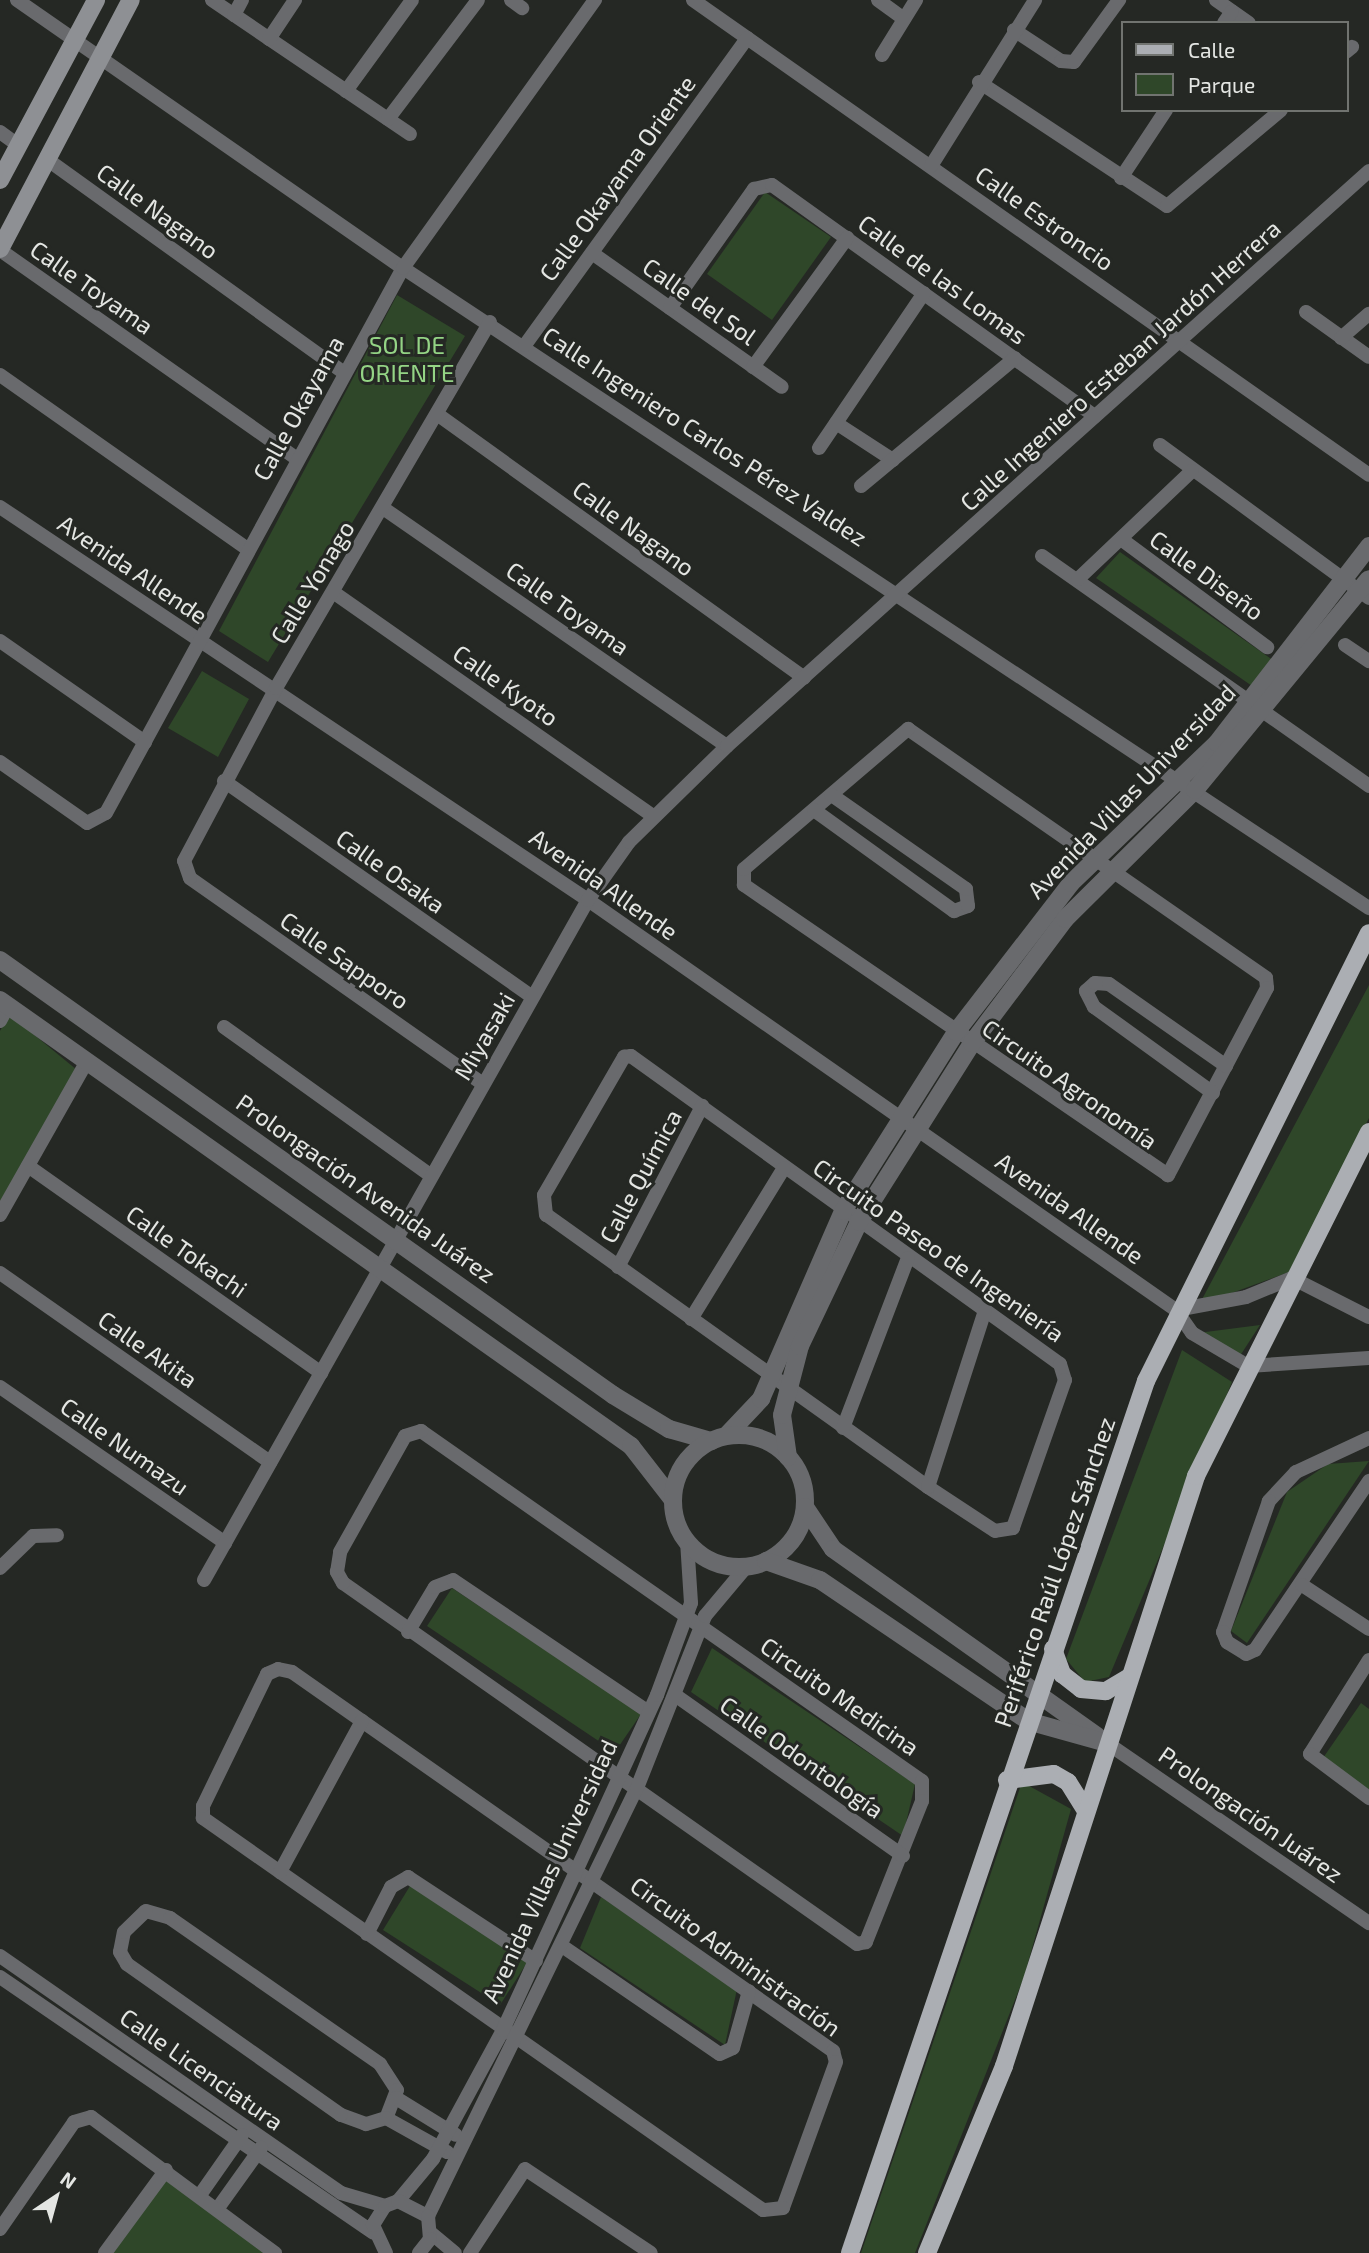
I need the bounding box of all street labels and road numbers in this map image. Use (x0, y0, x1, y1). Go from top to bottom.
street label: Calle Okayama Oriente (533, 70, 701, 286)
street label: Calle Nagano (92, 157, 224, 265)
street label: Calle Estroncio (970, 160, 1120, 276)
street label: Calle de las Lomas (853, 208, 1033, 350)
street label: Calle Ingeniero Esteban Jardón Herrera (954, 213, 1286, 517)
street label: Calle Toyama (25, 234, 159, 340)
street label: Calle del Sol (637, 251, 763, 351)
street label: Calle Ingeniero Carlos Pérez Valdez (537, 320, 873, 552)
street label: Calle Okayama (246, 331, 350, 485)
street label: Calle Nagano (568, 474, 700, 582)
street label: Avenida Allende (53, 508, 213, 630)
street label: Calle Yonago (264, 515, 360, 649)
street label: Calle Diseño (1144, 524, 1270, 626)
street label: Calle Toyama (501, 555, 635, 661)
street label: Calle Kyoto (448, 638, 564, 732)
street label: Avenida Villas Universidad (1021, 678, 1241, 904)
street label: Avenida Allende (524, 822, 684, 946)
street label: Calle Osaka (331, 823, 451, 919)
street label: Calle Sapporo (275, 905, 415, 1015)
street label: Miyasaki (447, 987, 521, 1085)
street label: Circuito Agronomía (977, 1013, 1163, 1155)
street label: Prolongación Avenida Juárez (231, 1087, 501, 1289)
street label: Calle Química (593, 1104, 687, 1248)
street label: Avenida Allende (990, 1146, 1150, 1270)
street label: Circuito Paseo de Ingeniería (808, 1152, 1070, 1348)
street label: Calle Tokachi (121, 1199, 253, 1303)
street label: Calle Akita (93, 1304, 203, 1394)
street label: Calle Numazu (55, 1391, 195, 1501)
street label: Periférico Raúl López Sánchez (987, 1413, 1121, 1731)
street label: Circuito Medicina (755, 1631, 925, 1761)
street label: Calle Odontología (715, 1690, 889, 1824)
street label: Avenida Villas Universidad (475, 1735, 623, 2007)
street label: Prolongación Juárez (1153, 1740, 1349, 1888)
street label: Circuito Administración (625, 1870, 847, 2042)
street label: Calle Licenciatura (115, 2002, 289, 2136)

